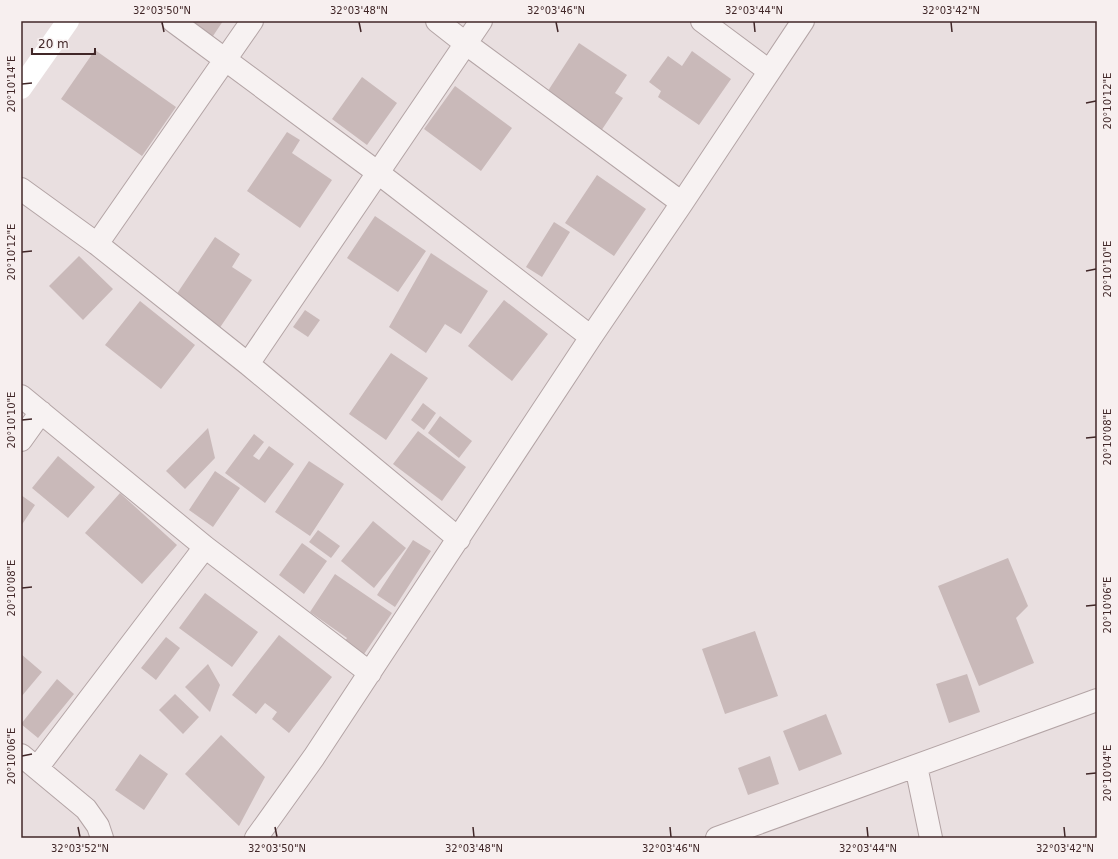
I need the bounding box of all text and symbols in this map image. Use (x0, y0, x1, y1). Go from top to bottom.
text: 32°03'50"N (133, 5, 191, 16)
text: 32°03'48"N (330, 5, 388, 16)
text: 32°03'46"N (527, 5, 585, 16)
text: 32°03'44"N (725, 5, 783, 16)
text: 32°03'42"N (922, 5, 980, 16)
scale bar (32, 30, 95, 56)
text: 20 m (38, 37, 69, 51)
text: 20°10'14"E (6, 56, 17, 112)
text: 20°10'12"E (1102, 73, 1113, 129)
text: 20°10'12"E (6, 224, 17, 280)
text: 20°10'10"E (1102, 241, 1113, 297)
text: 20°10'10"E (6, 392, 17, 448)
text: 20°10'08"E (1102, 409, 1113, 465)
text: 20°10'08"E (6, 560, 17, 616)
text: 20°10'06"E (1102, 577, 1113, 633)
text: 20°10'06"E (6, 728, 17, 784)
text: 20°10'04"E (1102, 745, 1113, 801)
text: 32°03'52"N (51, 843, 109, 854)
text: 32°03'50"N (248, 843, 306, 854)
text: 32°03'48"N (445, 843, 503, 854)
text: 32°03'46"N (642, 843, 700, 854)
text: 32°03'44"N (839, 843, 897, 854)
text: 32°03'42"N (1036, 843, 1094, 854)

